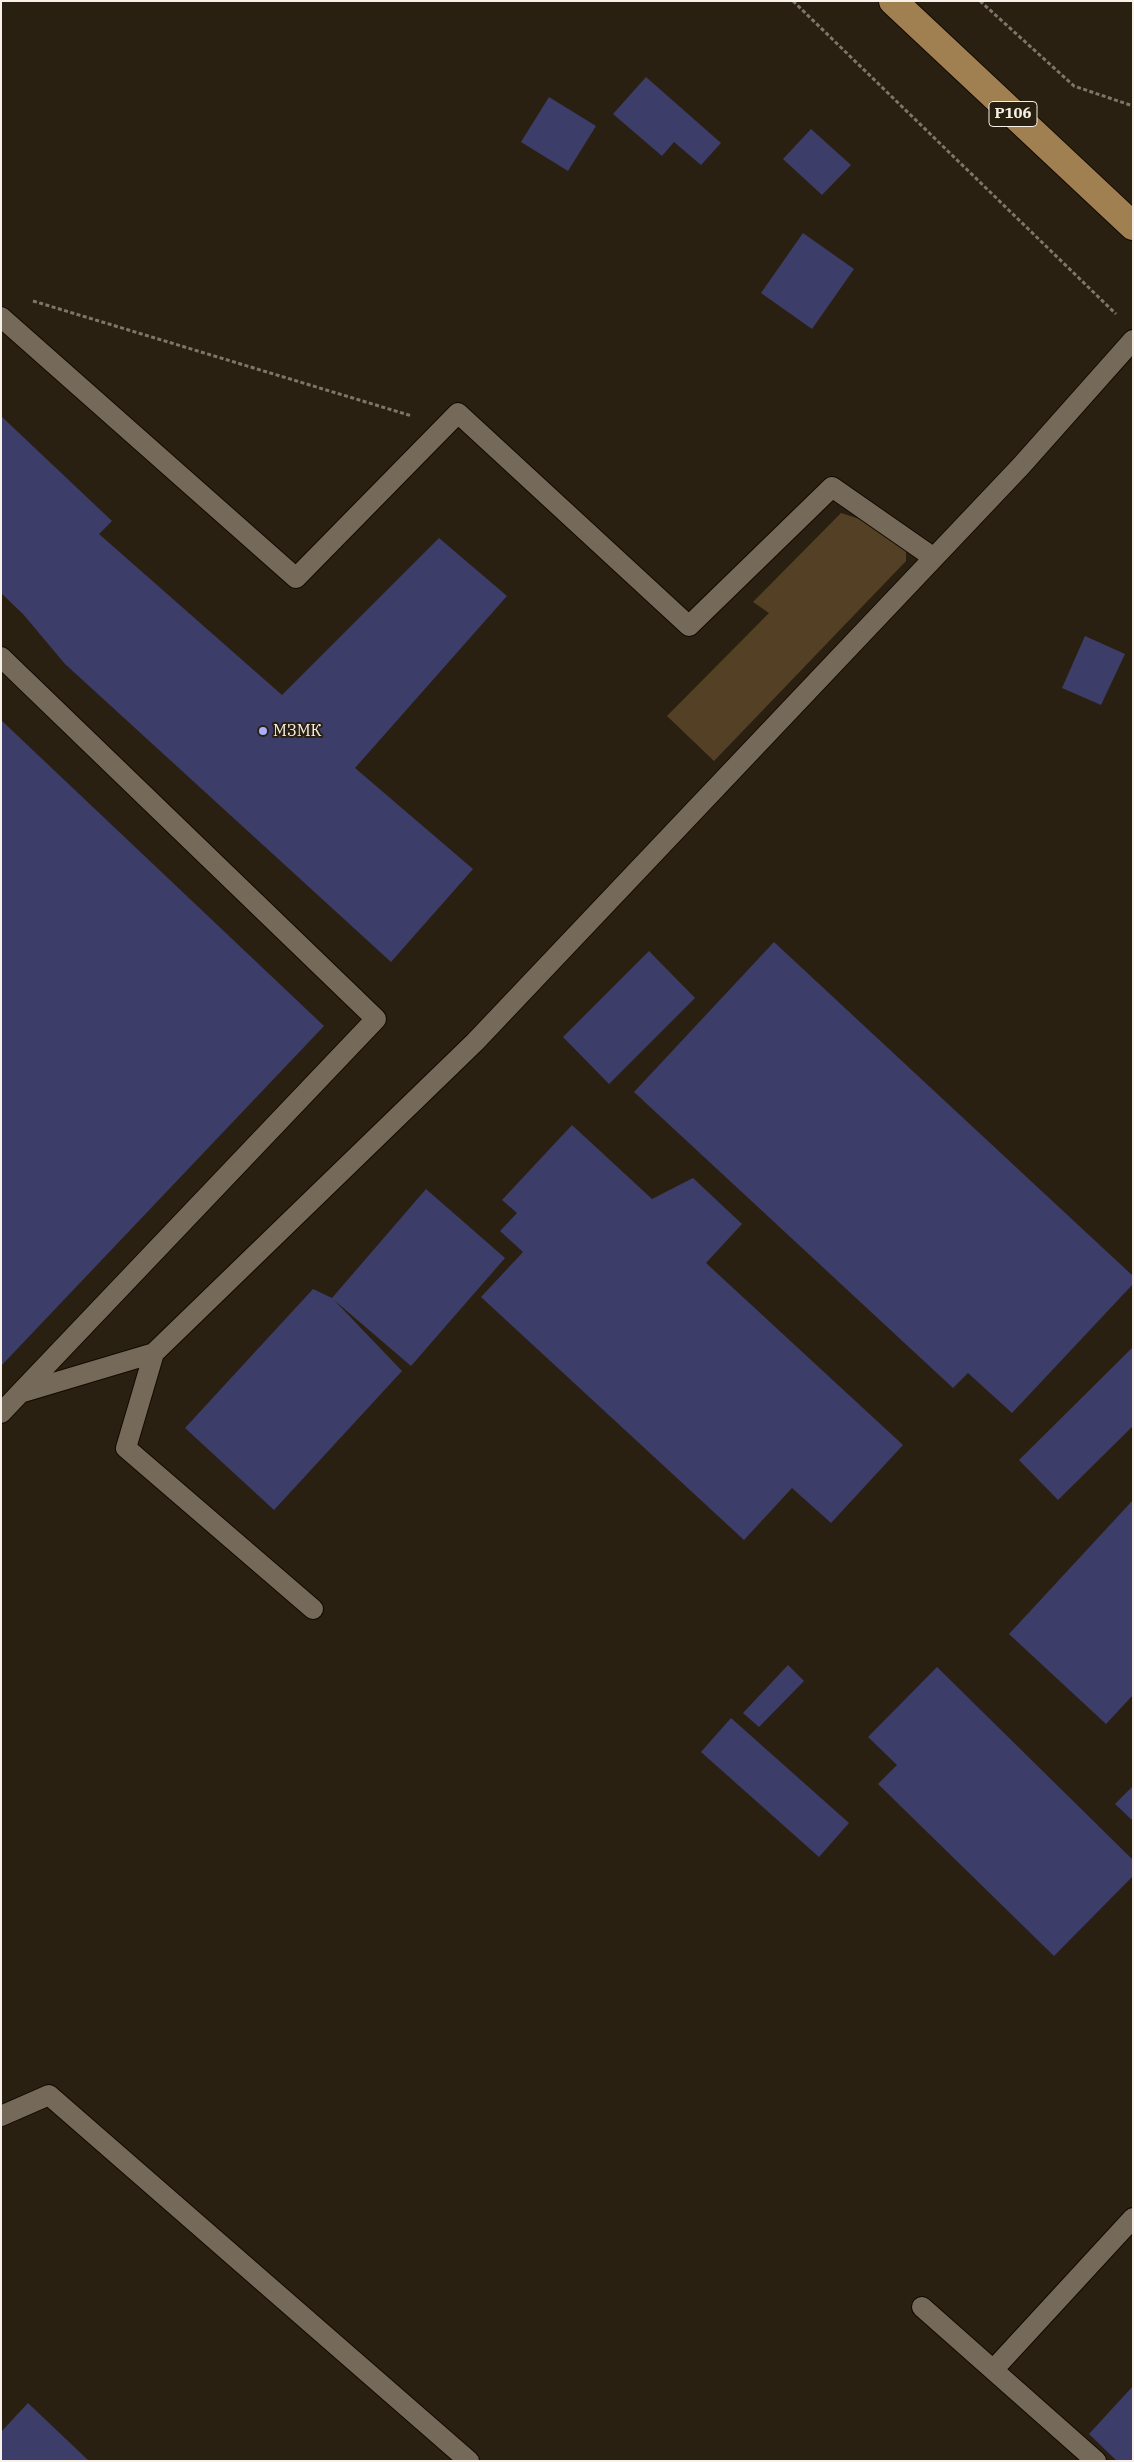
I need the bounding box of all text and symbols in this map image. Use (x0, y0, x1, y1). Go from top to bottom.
road number: Р106 (989, 102, 1037, 126)
place label: МЗМК (273, 721, 322, 741)
marker: МЗМК (257, 725, 269, 737)

